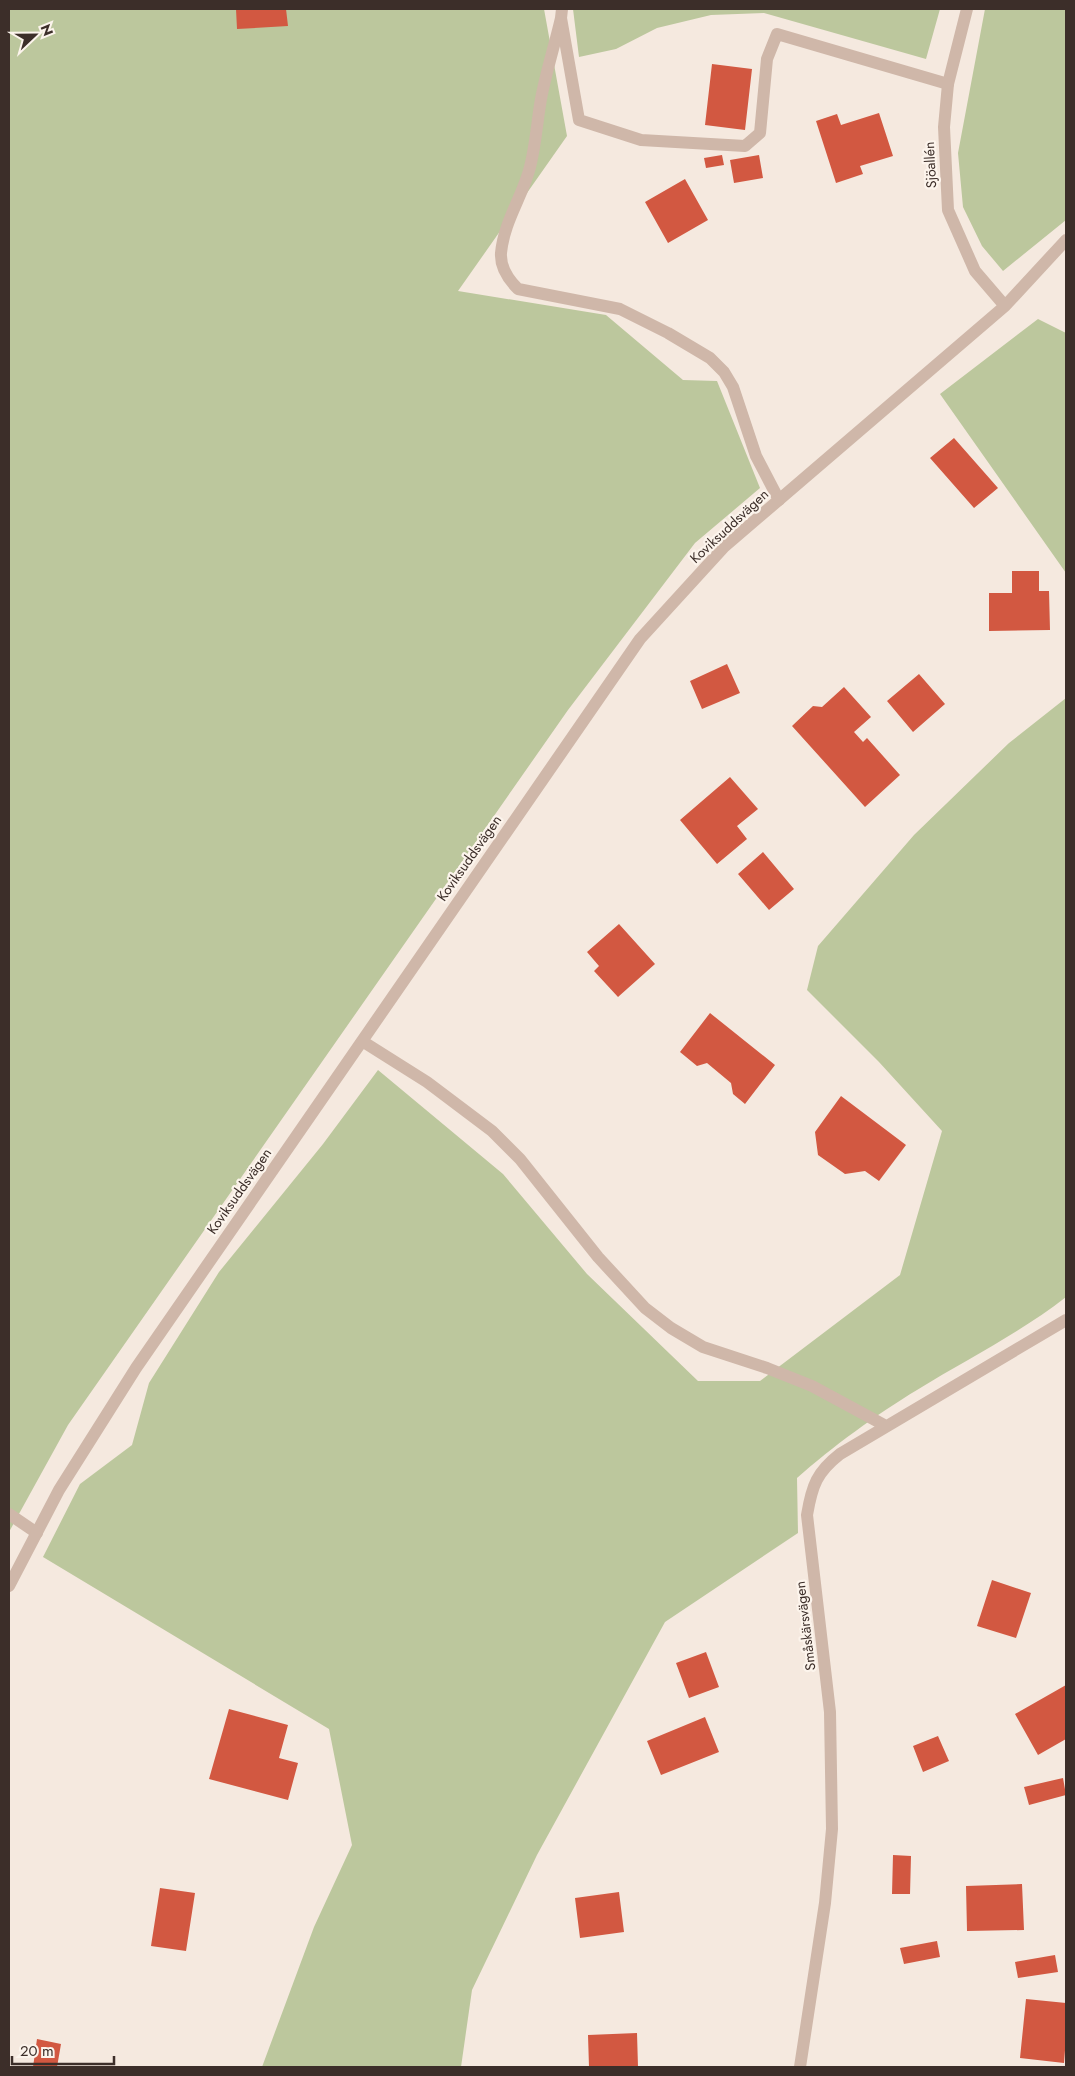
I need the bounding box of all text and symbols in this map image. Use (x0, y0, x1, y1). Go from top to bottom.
north arrow (10, 10, 60, 60)
text: N (36, 21, 58, 39)
street label: Sjöallén (919, 141, 941, 189)
street label: Koviksuddsvägen (685, 484, 773, 568)
street label: Koviksuddsvägen (432, 811, 506, 905)
street label: Koviksuddsvägen (202, 1144, 276, 1238)
street label: Småskärsvägen (790, 1580, 820, 1672)
scale bar (12, 2034, 115, 2066)
text: 20 m (20, 2040, 54, 2062)

